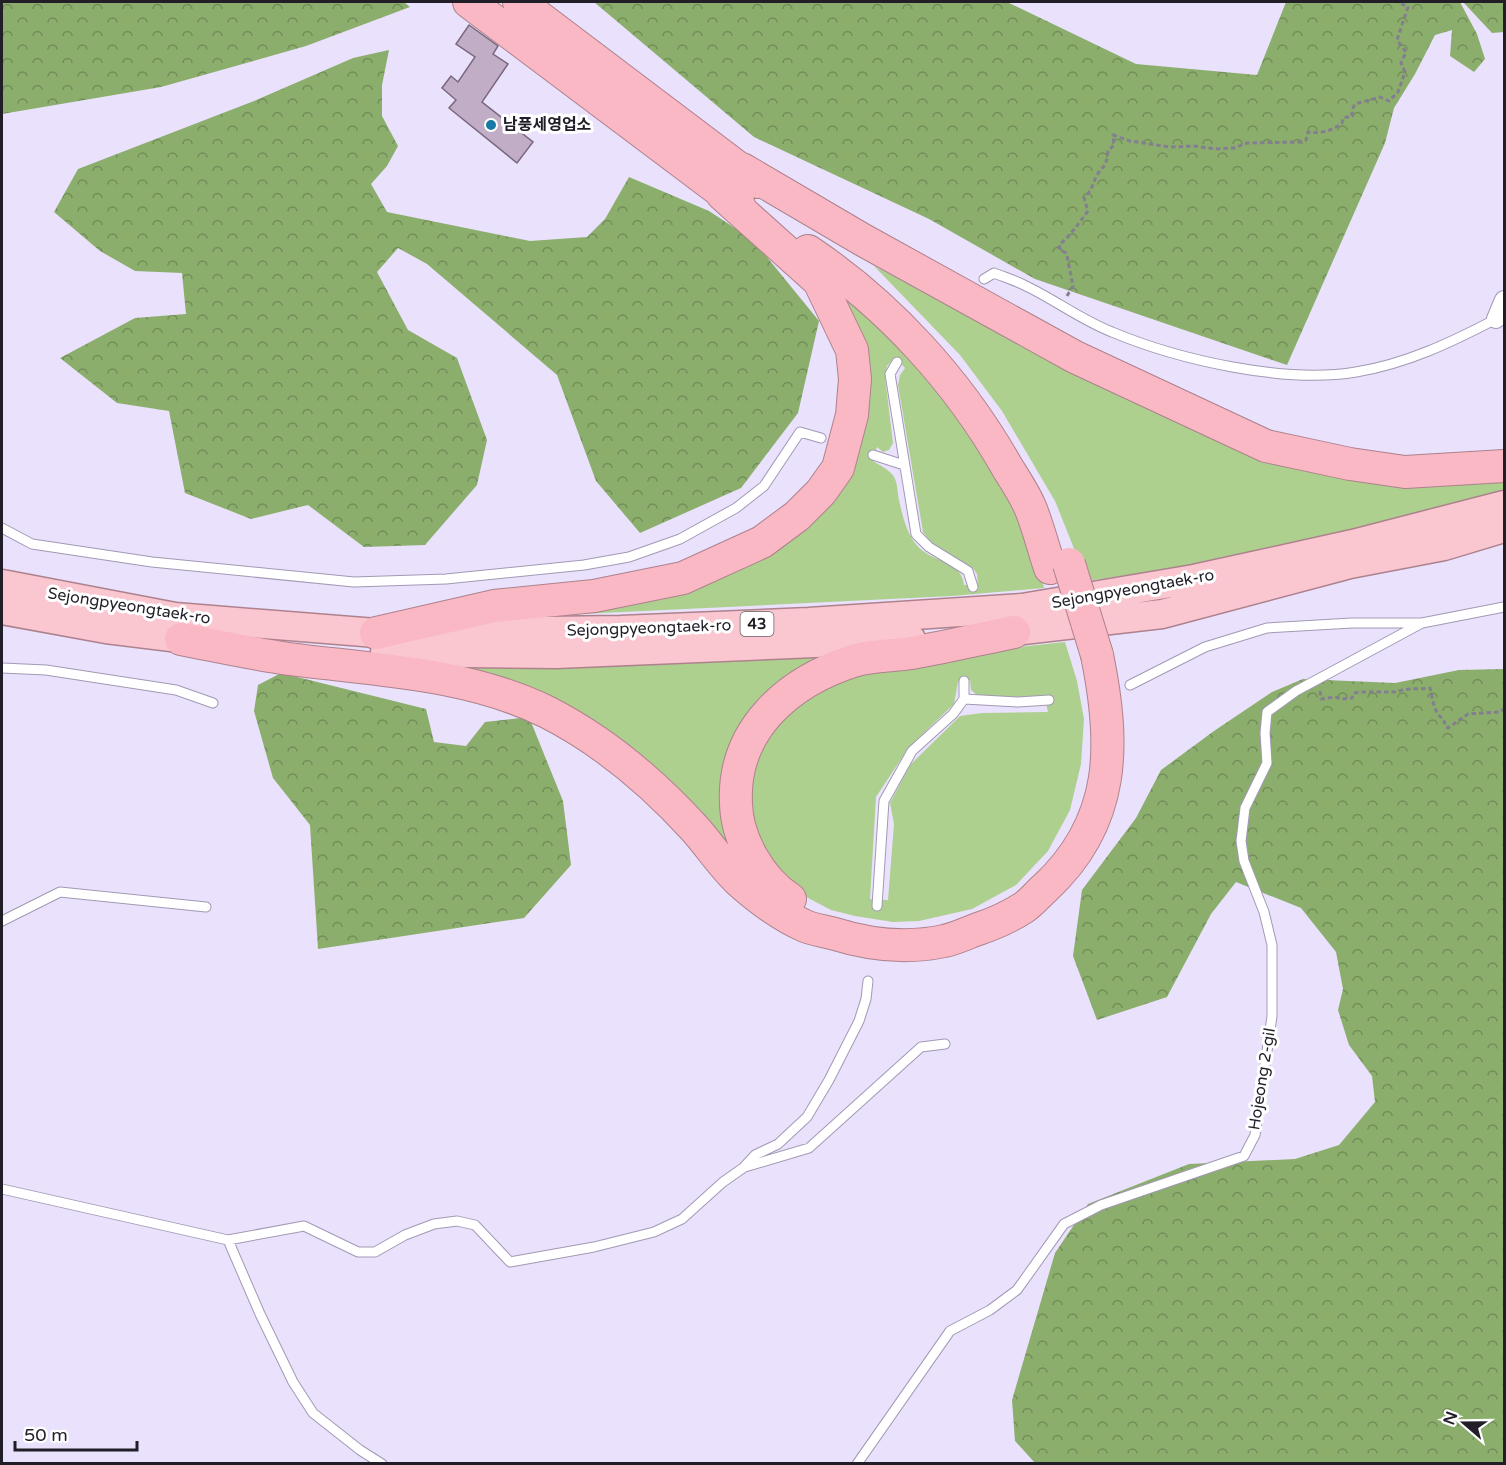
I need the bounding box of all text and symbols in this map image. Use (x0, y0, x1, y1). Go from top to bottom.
place label: 남풍세영업소 (503, 115, 592, 135)
marker: 남풍세영업소 (484, 118, 498, 132)
street label: Sejongpyeongtaek-ro (1050, 565, 1216, 613)
street label: Sejongpyeongtaek-ro (46, 583, 212, 629)
road number: 43 (740, 612, 774, 636)
street label: Sejongpyeongtaek-ro (566, 615, 732, 641)
street label: Hojeong 2-gil (1244, 1027, 1280, 1131)
north arrow (1434, 1393, 1494, 1453)
text: N (1439, 1409, 1462, 1428)
scale bar (15, 1414, 136, 1452)
text: 50 m (24, 1424, 68, 1446)

